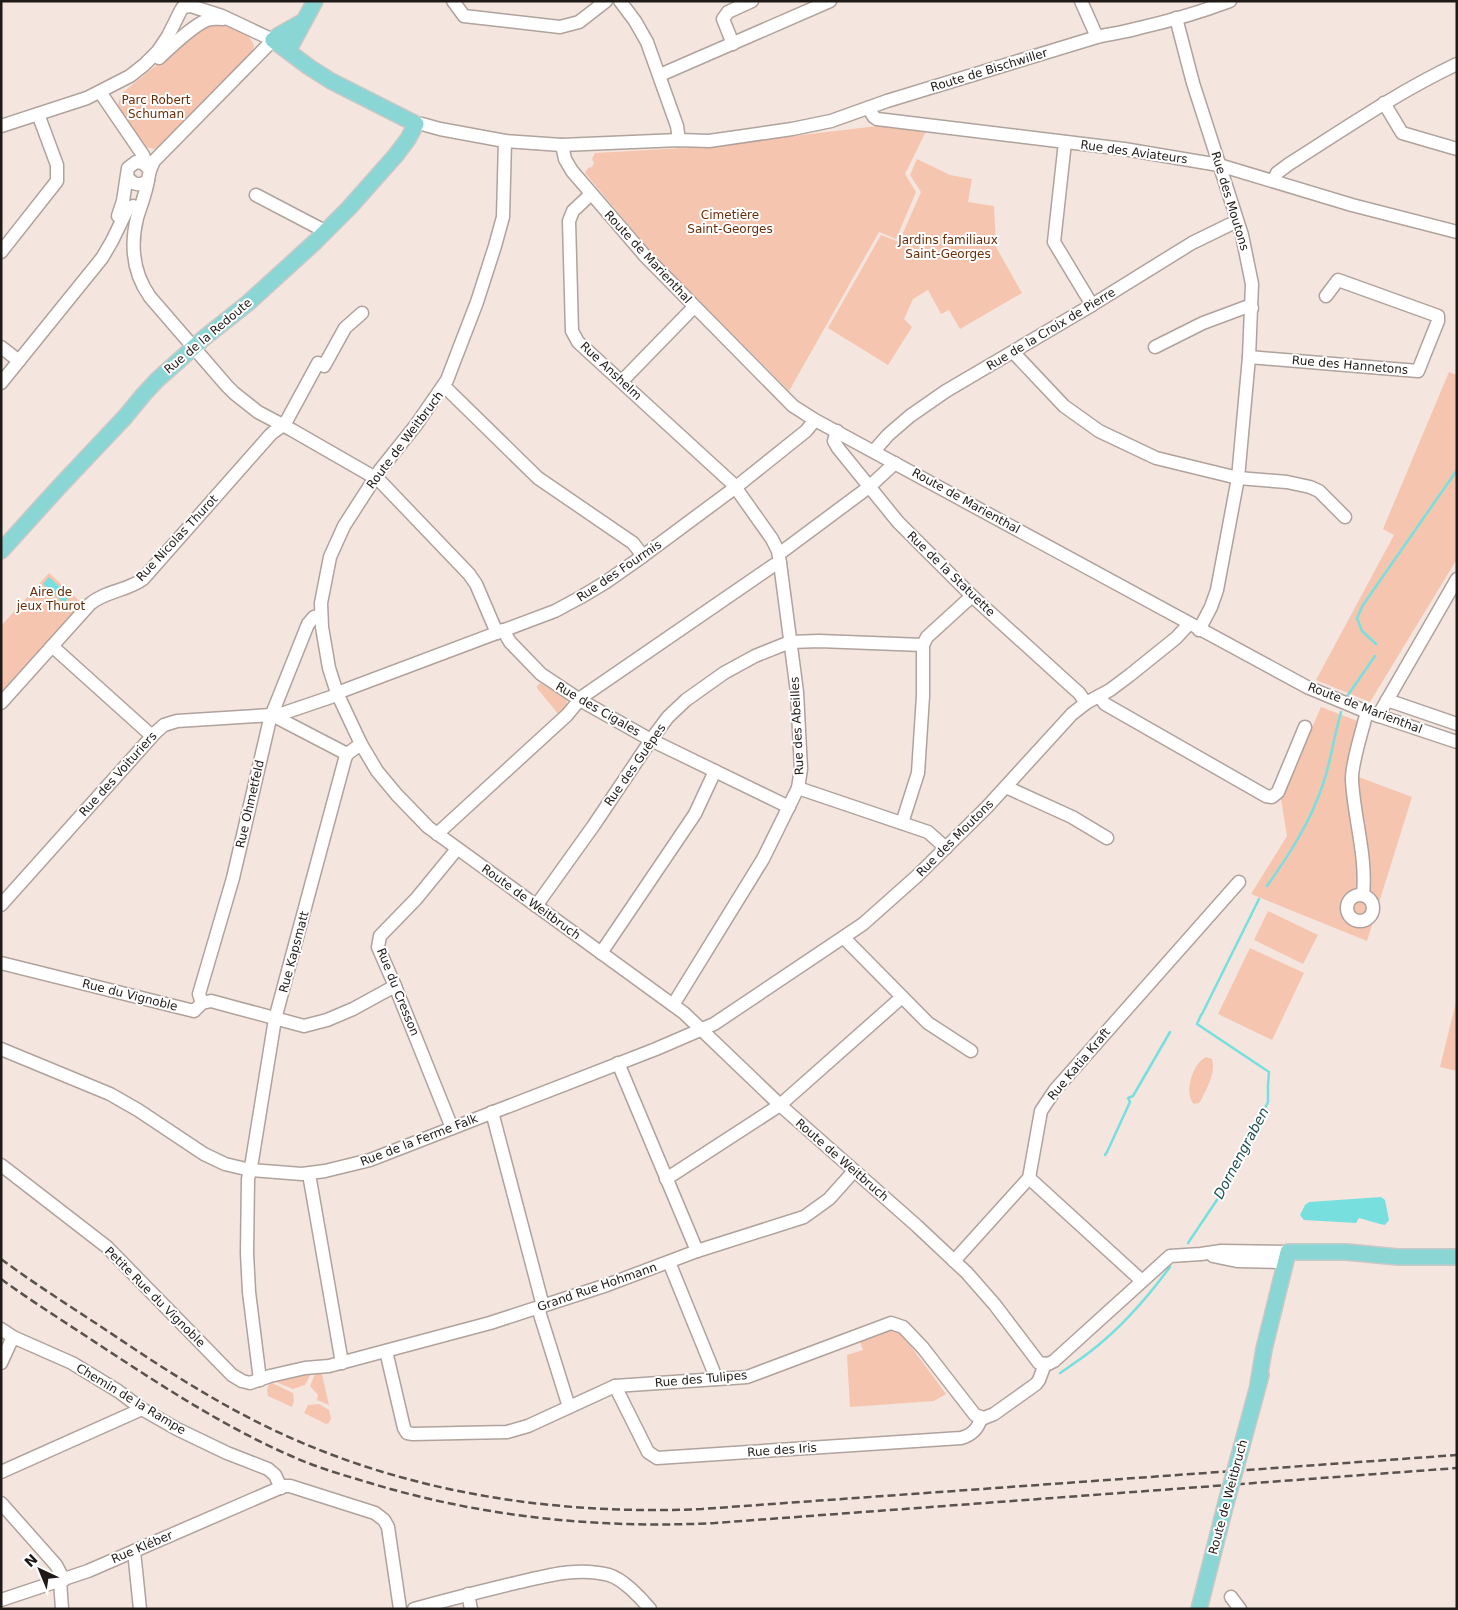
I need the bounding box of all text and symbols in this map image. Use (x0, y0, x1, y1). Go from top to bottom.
street label: Route de Bischwiller (929, 46, 1049, 94)
park label: Parc Robert Schuman (122, 93, 191, 121)
street label: Rue des Aviateurs (1080, 138, 1188, 166)
street label: Rue des Moutons (1208, 150, 1252, 252)
street label: Route de Marienthal (601, 208, 695, 306)
park label: Cimetière Saint-Georges (687, 208, 773, 236)
park label: Jardins familiaux Saint-Georges (897, 233, 998, 261)
street label: Rue de la Croix de Pierre (984, 285, 1118, 373)
street label: Rue de la Redoute (161, 295, 255, 377)
street label: Rue Anshelm (577, 339, 645, 403)
street label: Rue des Hannetons (1291, 353, 1409, 377)
street label: Route de Weitbruch (364, 389, 446, 491)
street label: Route de Marienthal (910, 465, 1022, 537)
street label: Rue Nicolas Thurot (133, 492, 221, 584)
street label: Rue de la Statuette (904, 529, 998, 619)
street label: Rue des Fourmis (574, 537, 664, 605)
park label: Aire de jeux Thurot (16, 585, 86, 613)
street label: Rue des Abeilles (787, 676, 807, 776)
street label: Rue des Cigales (553, 679, 643, 739)
street label: Route de Marienthal (1306, 680, 1424, 736)
street label: Rue des Guêpes (601, 721, 669, 809)
street label: Rue des Voituriers (76, 729, 160, 819)
street label: Rue Ohmetfeld (233, 759, 267, 849)
street label: Rue des Moutons (914, 797, 996, 879)
street label: Route de Weitbruch (479, 862, 583, 942)
street label: Rue Kapsmatt (276, 909, 312, 994)
street label: Rue du Cresson (374, 946, 422, 1038)
street label: Rue du Vignoble (81, 976, 179, 1014)
street label: Rue Katia Kraft (1045, 1025, 1113, 1103)
water label: Dornengraben (1210, 1105, 1272, 1201)
street label: Rue de la Ferme Falk (358, 1111, 480, 1169)
street label: Route de Weitbruch (793, 1116, 891, 1204)
street label: Petite Rue du Vignoble (102, 1244, 208, 1350)
street label: Grand Rue Hohmann (535, 1260, 659, 1314)
street label: Chemin de la Rampe (74, 1361, 188, 1437)
street label: Rue des Tulipes (654, 1368, 748, 1390)
street label: Route de Weitbruch (1206, 1438, 1250, 1556)
street label: Rue des Iris (747, 1441, 817, 1459)
street label: Rue Kléber (109, 1528, 175, 1566)
north arrow (15, 1545, 65, 1595)
text: N (21, 1551, 41, 1570)

